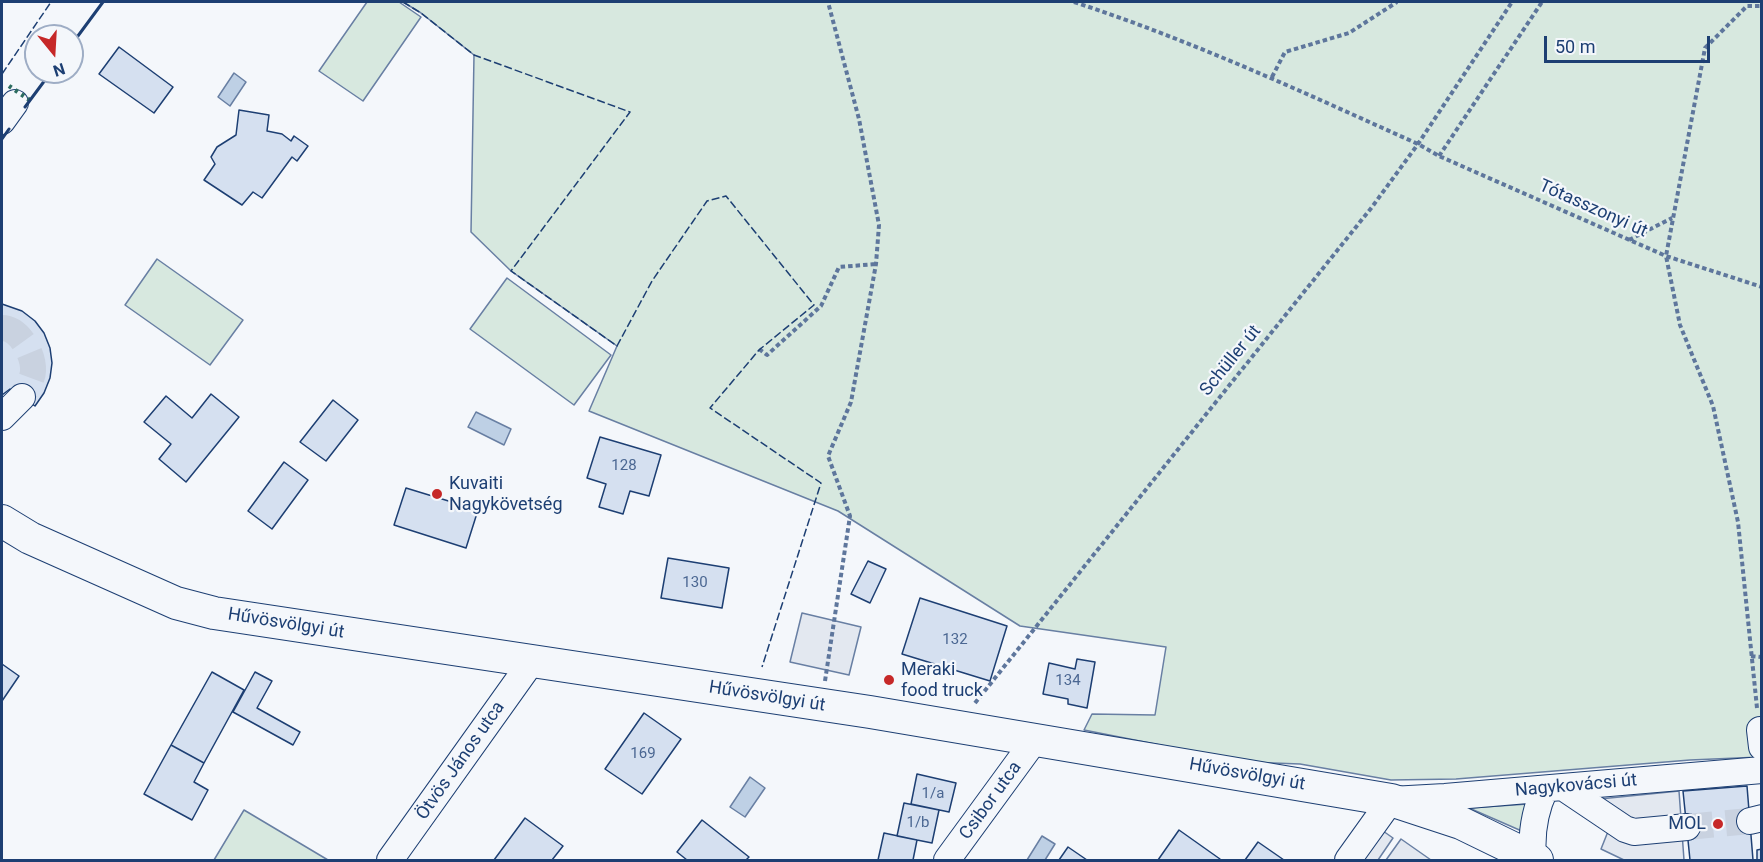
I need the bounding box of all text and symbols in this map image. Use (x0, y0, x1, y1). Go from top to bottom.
north arrow (24, 24, 84, 84)
scale bar (1547, 24, 1714, 62)
text: 50 m (1555, 36, 1595, 57)
text: N (51, 59, 67, 80)
street label: Tótasszonyi út (1535, 175, 1651, 243)
street label: Schüller út (1196, 321, 1266, 401)
house number: 128 (611, 457, 637, 475)
place label: Kuvaiti Nagykövetség (449, 473, 562, 516)
marker: Kuvaiti Nagykövetség (430, 487, 444, 501)
house number: 130 (682, 574, 708, 592)
street label: Hűvösvölgyi út (226, 604, 346, 644)
house number: 132 (942, 631, 968, 649)
place label: Meraki food truck (901, 659, 983, 702)
house number: 134 (1055, 672, 1081, 690)
marker: Meraki food truck (882, 673, 896, 687)
street label: Hűvösvölgyi út (707, 677, 827, 717)
street label: Ötvös János utca (412, 698, 510, 824)
house number: 169 (630, 745, 656, 763)
street label: Hűvösvölgyi út (1187, 754, 1307, 796)
street label: Csibor utca (955, 758, 1027, 844)
street label: Nagykovácsi út (1514, 770, 1638, 802)
house number: 1/a (922, 785, 944, 803)
place label: MOL (1668, 813, 1706, 835)
house number: 1/b (906, 814, 930, 832)
marker: MOL (1711, 817, 1725, 831)

